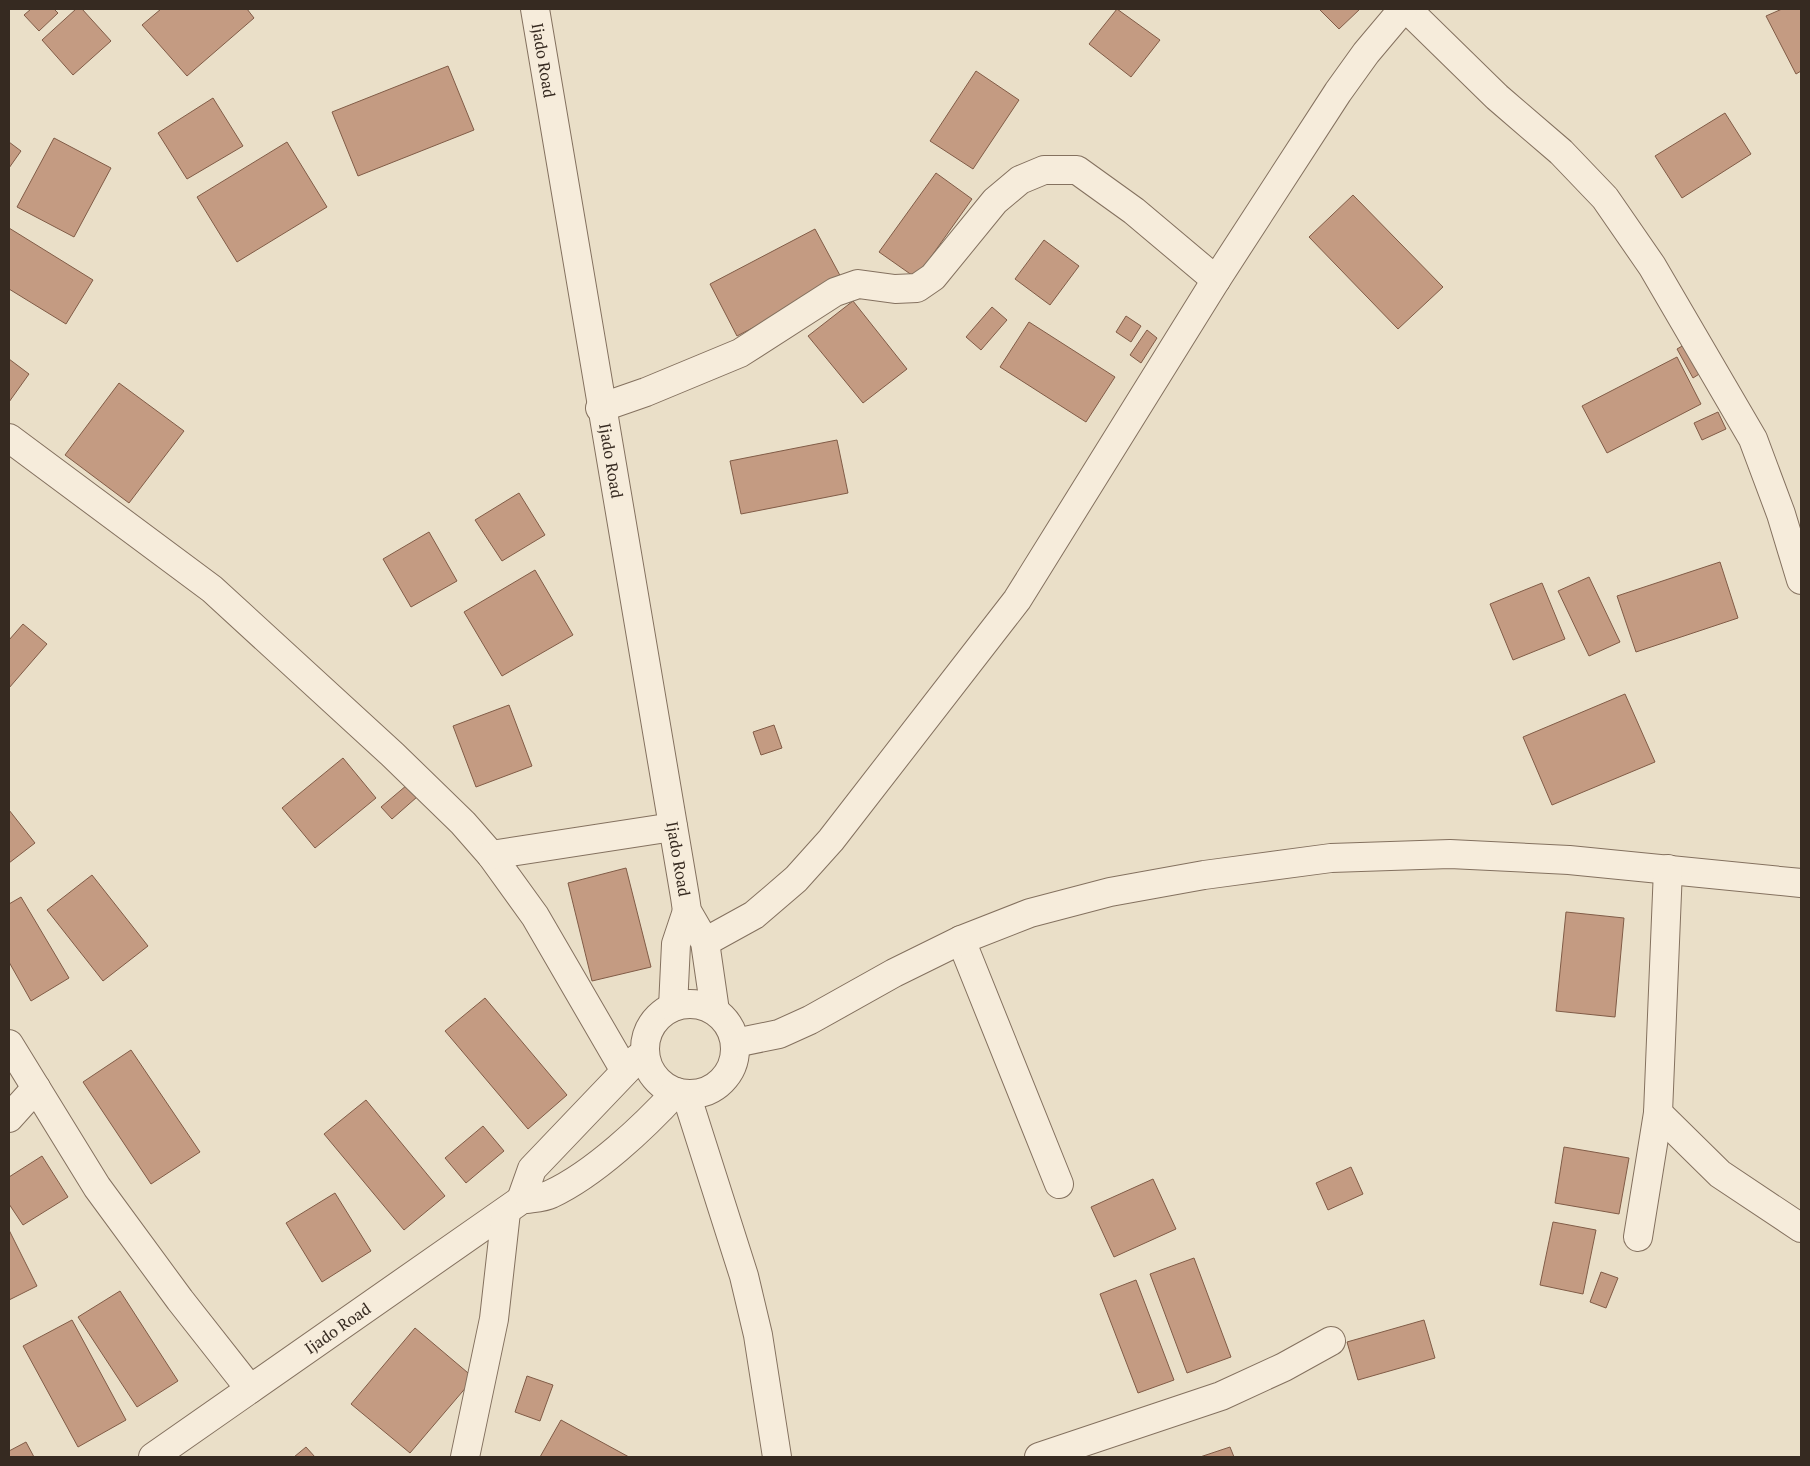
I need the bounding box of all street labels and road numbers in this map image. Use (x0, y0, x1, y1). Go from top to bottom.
street label: Ijado Road (527, 21, 561, 100)
street label: Ijado Road (594, 421, 628, 500)
street label: Ijado Road (661, 820, 696, 898)
street label: Ijado Road (300, 1297, 375, 1359)

